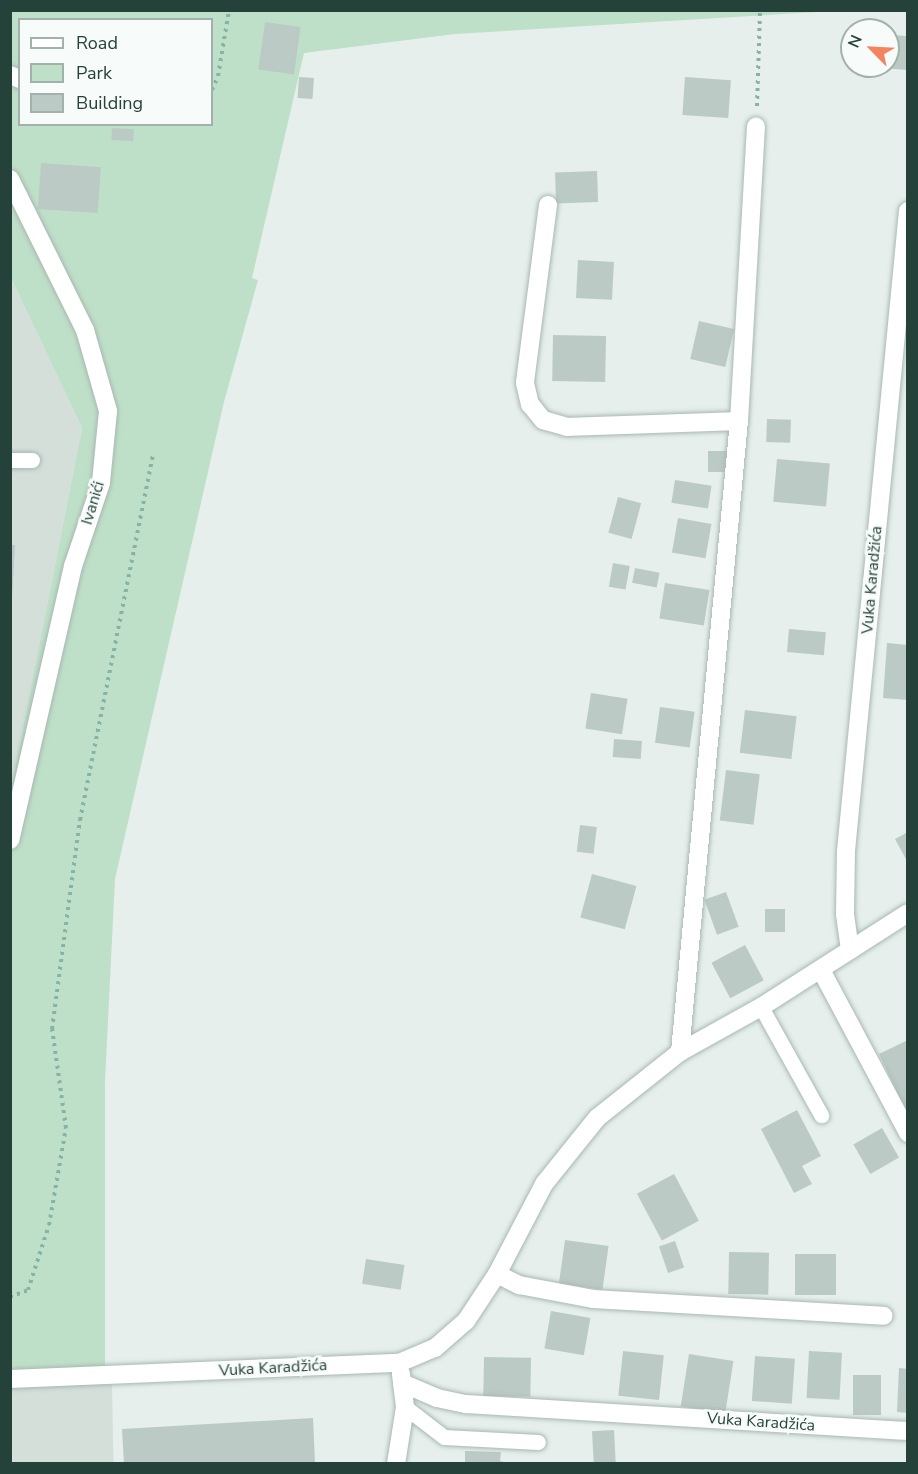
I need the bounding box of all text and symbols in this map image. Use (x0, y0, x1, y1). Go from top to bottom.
legend (18, 18, 213, 126)
north arrow (840, 18, 900, 78)
text: Road (76, 31, 118, 55)
text: N (843, 32, 868, 51)
text: Park (76, 61, 112, 85)
text: Building (76, 91, 143, 115)
street label: Ivanići (77, 479, 109, 527)
street label: Vuka Karadžića (858, 525, 886, 635)
street label: Vuka Karadžića (218, 1356, 328, 1380)
street label: Vuka Karadžića (706, 1409, 816, 1435)

